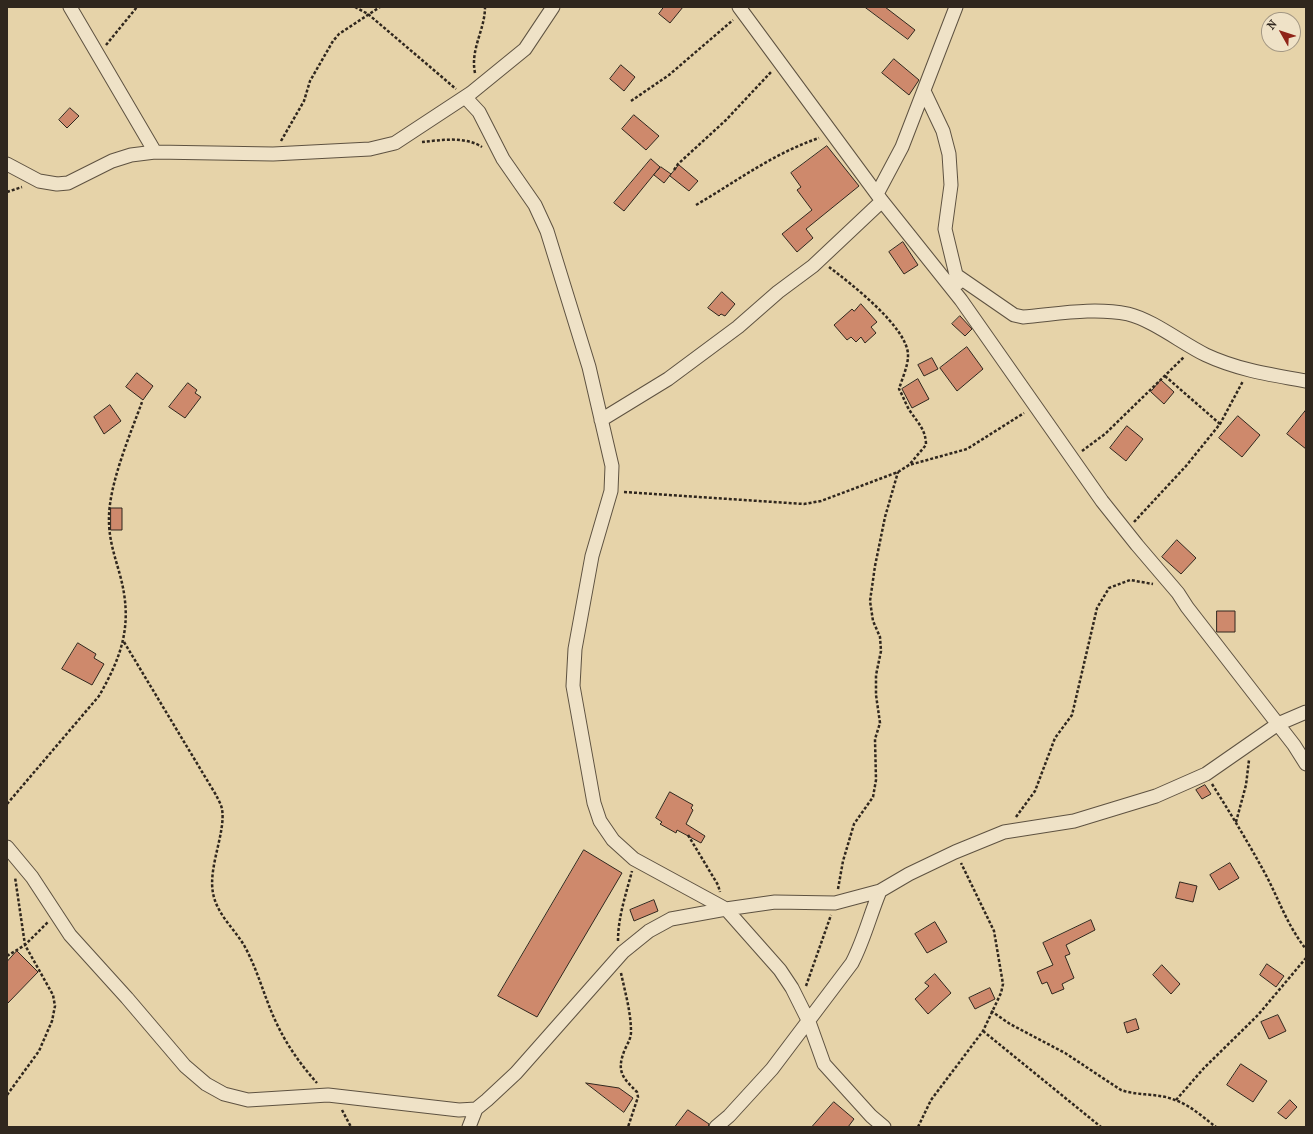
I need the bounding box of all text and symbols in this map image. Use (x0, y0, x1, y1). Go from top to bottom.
north arrow (1261, 12, 1301, 52)
text: N (1264, 17, 1280, 32)

